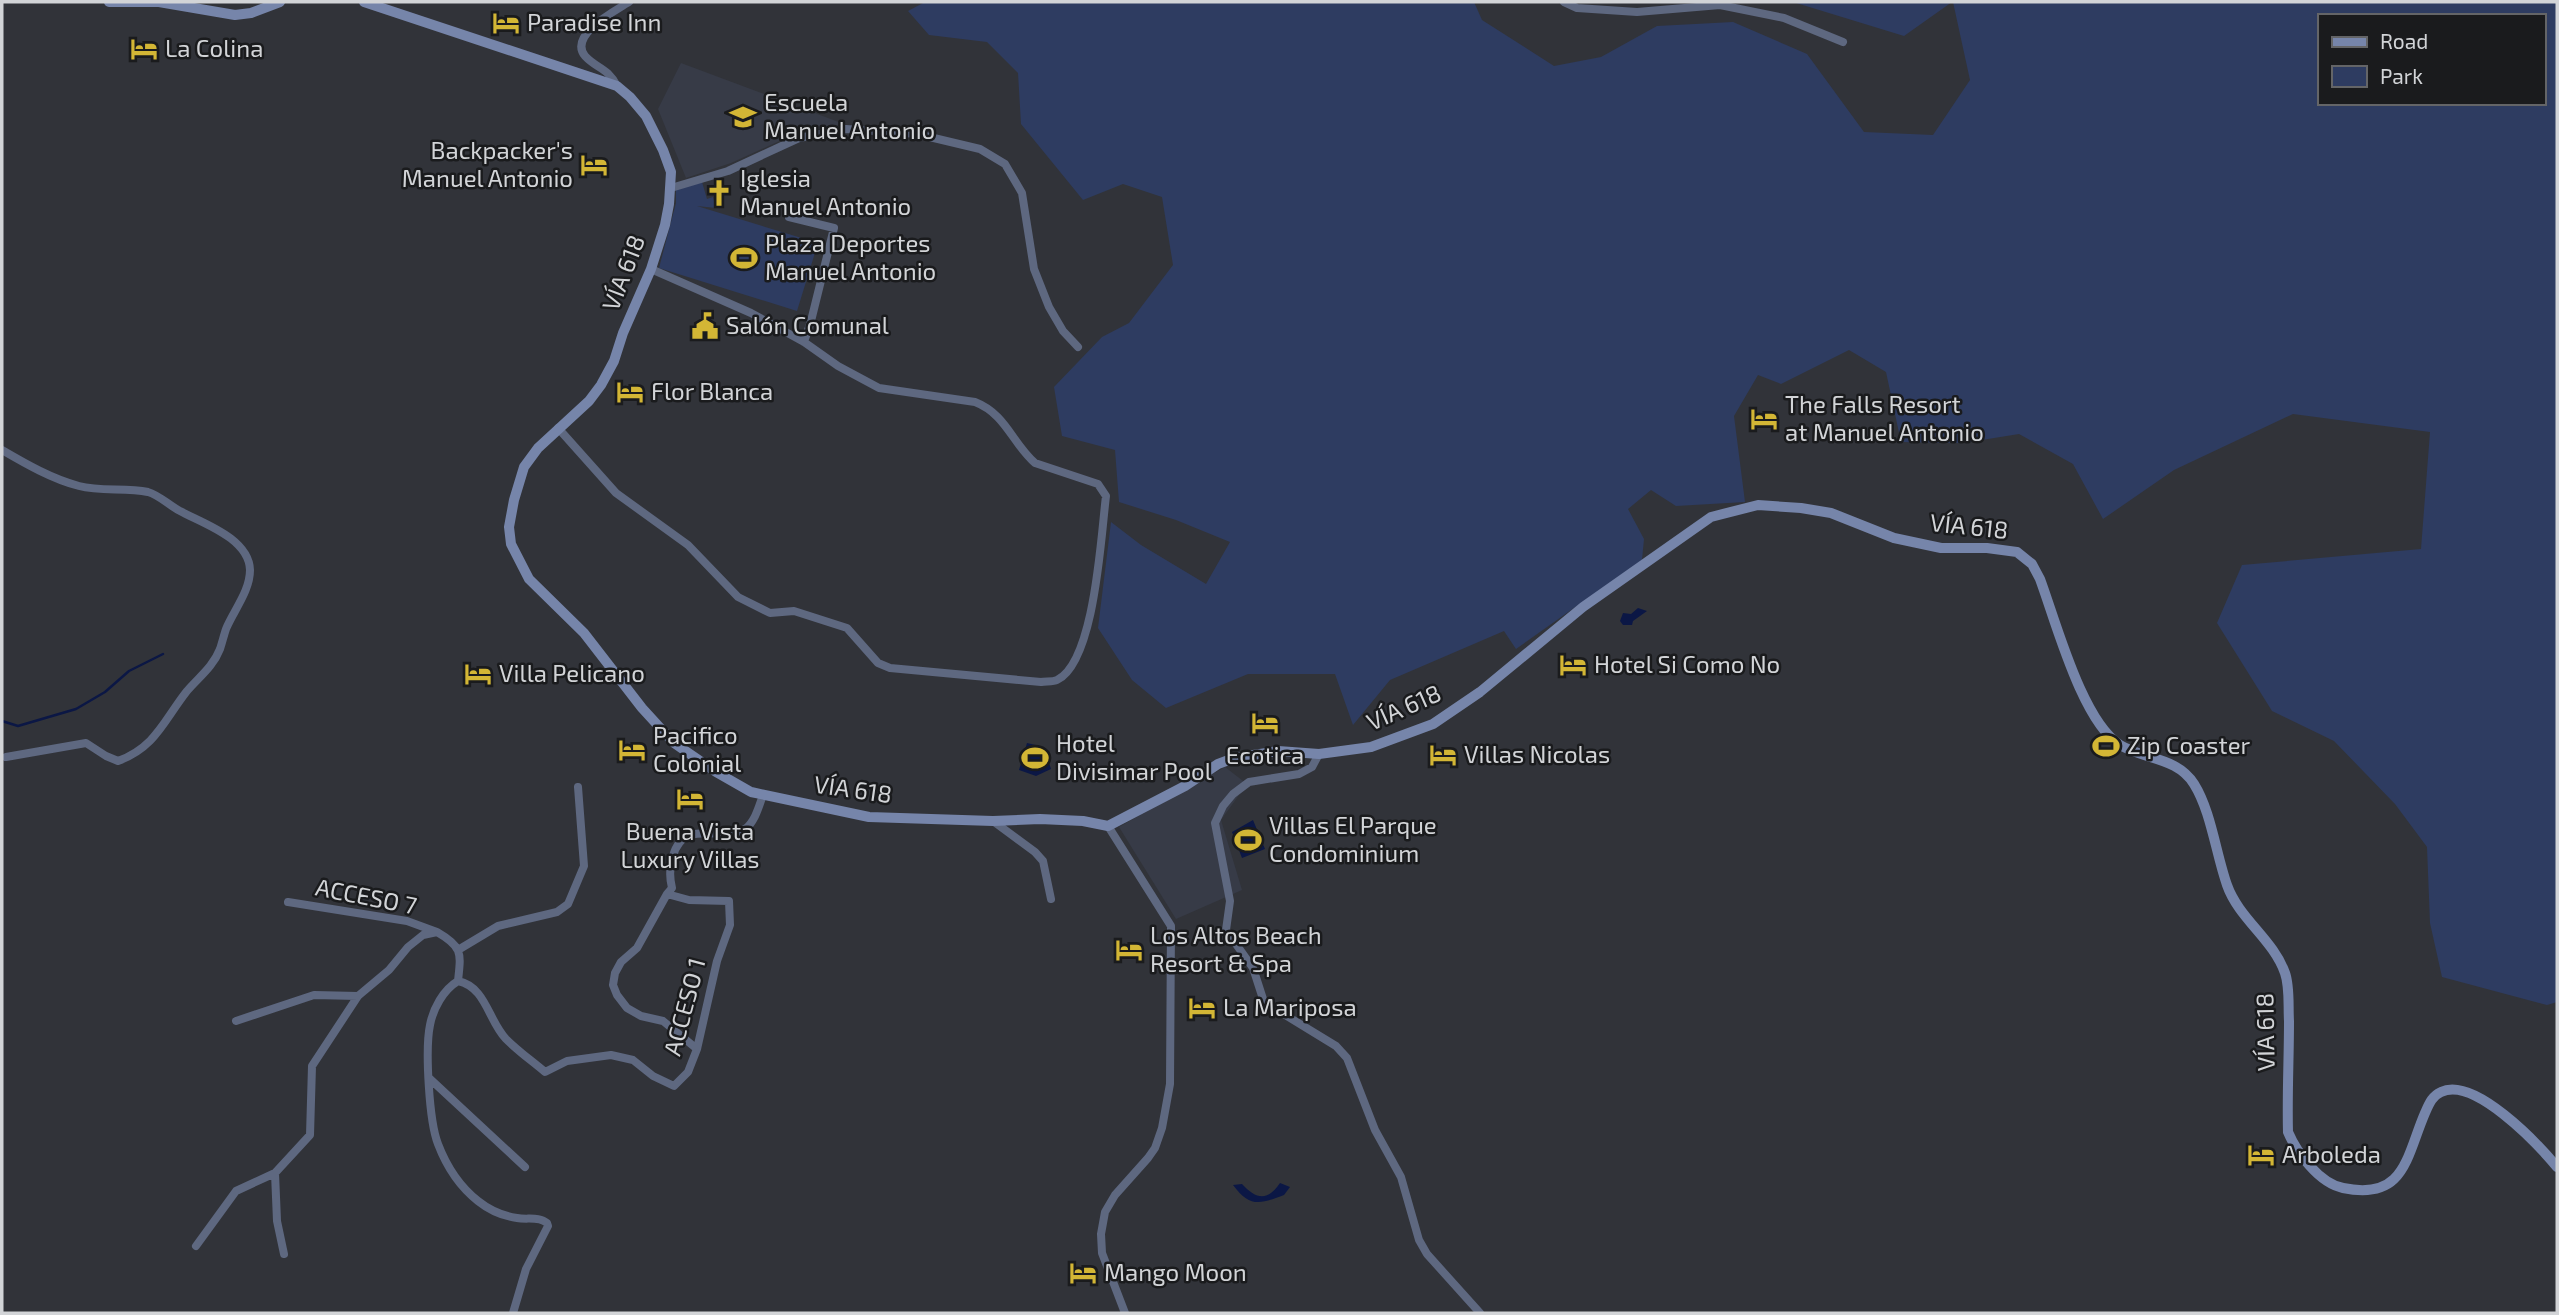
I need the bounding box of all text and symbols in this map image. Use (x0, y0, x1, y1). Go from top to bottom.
place label: Paradise Inn (527, 7, 661, 36)
hotel icon: Paradise Inn (491, 8, 521, 38)
legend (2318, 14, 2545, 105)
text: Road (2380, 28, 2428, 53)
place label: La Colina (165, 33, 263, 62)
hotel icon: La Colina (129, 34, 159, 64)
text: Park (2380, 63, 2423, 88)
place label: Escuela Manuel Antonio (764, 87, 935, 144)
school or university icon: Escuela Manuel Antonio (728, 102, 758, 132)
place label: Backpacker's Manuel Antonio (402, 135, 573, 192)
hotel icon: Backpacker's Manuel Antonio (579, 150, 609, 180)
place label: Iglesia Manuel Antonio (740, 163, 911, 220)
church icon: Iglesia Manuel Antonio (704, 178, 734, 208)
place label: Plaza Deportes Manuel Antonio (765, 228, 936, 285)
street label: VÍA 618 (595, 231, 650, 314)
sports icon: Plaza Deportes Manuel Antonio (729, 243, 759, 273)
place label: Salón Comunal (726, 310, 889, 339)
public building icon: Salón Comunal (690, 311, 720, 341)
place label: Flor Blanca (651, 376, 773, 405)
hotel icon: Flor Blanca (615, 377, 645, 407)
place label: The Falls Resort at Manuel Antonio (1785, 389, 1984, 446)
hotel icon: The Falls Resort at Manuel Antonio (1749, 404, 1779, 434)
street label: VÍA 618 (1929, 507, 2010, 544)
place label: Hotel Si Como No (1594, 649, 1780, 678)
hotel icon: Hotel Si Como No (1558, 650, 1588, 680)
place label: Villa Pelicano (499, 658, 645, 687)
hotel icon: Villa Pelicano (463, 659, 493, 689)
street label: VÍA 618 (1362, 677, 1445, 736)
hotel icon: Ecotica (1250, 708, 1280, 738)
place label: Pacifico Colonial (653, 720, 741, 777)
place label: Hotel Divisimar Pool (1056, 728, 1212, 785)
place label: Zip Coaster (2127, 730, 2251, 759)
sports icon: Zip Coaster (2091, 731, 2121, 761)
hotel icon: Pacifico Colonial (617, 735, 647, 765)
place label: Villas Nicolas (1464, 739, 1610, 768)
place label: Ecotica (1226, 740, 1304, 769)
hotel icon: Villas Nicolas (1428, 740, 1458, 770)
sports icon: Hotel Divisimar Pool (1020, 743, 1050, 773)
street label: VÍA 618 (812, 769, 894, 808)
hotel icon: Buena Vista Luxury Villas (675, 784, 705, 814)
place label: Villas El Parque Condominium (1269, 810, 1437, 867)
place label: Buena Vista Luxury Villas (620, 816, 760, 873)
sports icon: Villas El Parque Condominium (1233, 825, 1263, 855)
street label: ACCESO 7 (313, 872, 419, 920)
place label: Los Altos Beach Resort & Spa (1150, 920, 1322, 977)
hotel icon: Los Altos Beach Resort & Spa (1114, 935, 1144, 965)
street label: ACCESO 1 (657, 955, 710, 1059)
place label: La Mariposa (1223, 992, 1357, 1021)
hotel icon: La Mariposa (1187, 993, 1217, 1023)
street label: VÍA 618 (2249, 993, 2280, 1072)
place label: Arboleda (2282, 1139, 2381, 1168)
hotel icon: Arboleda (2246, 1140, 2276, 1170)
place label: Mango Moon (1104, 1257, 1247, 1286)
hotel icon: Mango Moon (1068, 1258, 1098, 1288)

